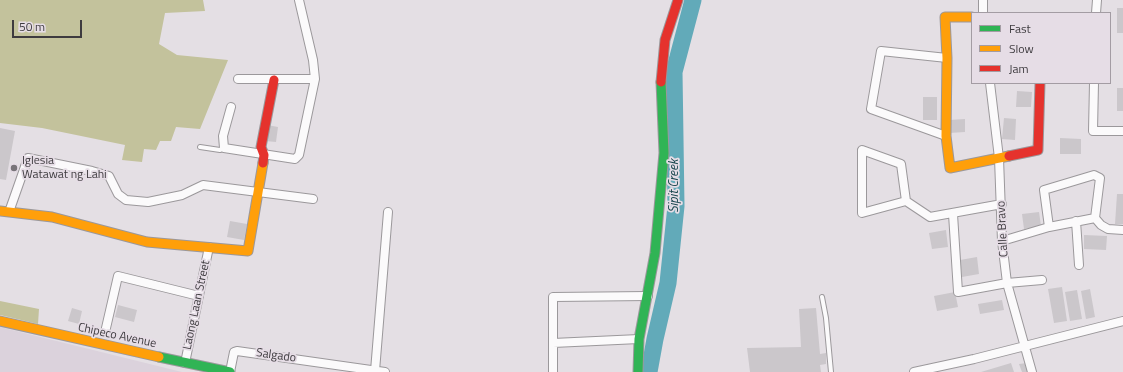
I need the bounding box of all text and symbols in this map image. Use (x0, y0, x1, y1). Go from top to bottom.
scale bar (14, 12, 84, 38)
legend (971, 12, 1111, 84)
text: 50 m (19, 17, 45, 36)
text: Fast (1009, 19, 1031, 38)
text: Slow (1009, 39, 1034, 58)
text: Jam (1009, 59, 1029, 78)
place label: Iglesia Watawat ng Lahi (22, 154, 107, 182)
water label: Sipit Creek (667, 159, 683, 213)
marker: Iglesia Watawat ng Lahi (9, 163, 19, 173)
street label: Calle Bravo (994, 201, 1012, 257)
street label: Laong Laan Street (180, 259, 214, 351)
street label: Chipeco Avenue (77, 321, 157, 351)
street label: Salgado (255, 346, 297, 366)

